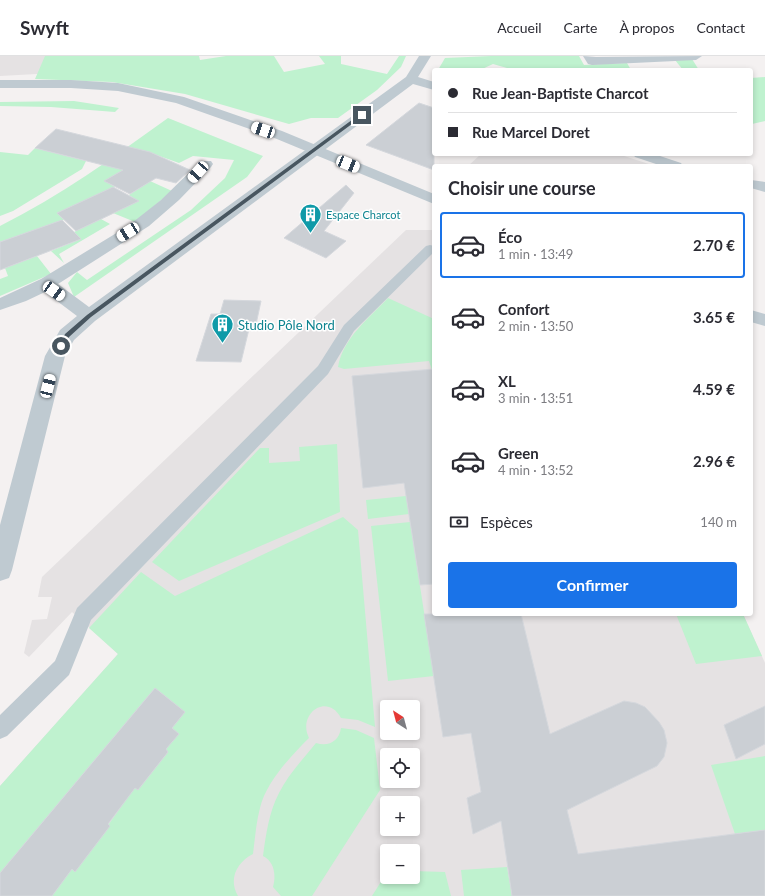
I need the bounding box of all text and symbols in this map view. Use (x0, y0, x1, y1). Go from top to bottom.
text: Swyft (20, 16, 69, 39)
text: Accueil (497, 19, 542, 36)
text: Carte (564, 19, 597, 36)
text: À propos (619, 19, 674, 36)
text: Contact (696, 19, 745, 36)
text: Rue Jean-Baptiste Charcot (472, 84, 649, 102)
route end (353, 106, 371, 124)
car (250, 120, 276, 140)
text: Rue Marcel Doret (472, 123, 590, 141)
car (335, 154, 361, 174)
car (186, 159, 210, 185)
text: Choisir une course (448, 177, 596, 199)
building icon: Espace Charcot (297, 201, 323, 234)
place label: Espace Charcot (326, 208, 400, 221)
car (115, 221, 141, 243)
icon: car (450, 227, 486, 263)
text: Éco (498, 228, 522, 246)
text: 2.70 € (693, 236, 735, 254)
text: 1 min · 13:49 (498, 246, 573, 262)
car (41, 279, 67, 303)
icon: car (450, 299, 486, 335)
text: Confort (498, 300, 550, 318)
text: 3.65 € (693, 308, 735, 326)
building icon: Studio Pôle Nord (210, 312, 236, 345)
place label: Studio Pôle Nord (238, 317, 335, 333)
text: 2 min · 13:50 (498, 318, 573, 334)
route start (52, 337, 70, 355)
icon: car (450, 371, 486, 407)
text: XL (498, 372, 516, 390)
car (39, 373, 57, 399)
text: 4.59 € (693, 380, 735, 398)
text: 3 min · 13:51 (498, 390, 573, 406)
icon: car (450, 443, 486, 479)
text: Green (498, 444, 539, 462)
text: 2.96 € (693, 452, 735, 470)
text: 4 min · 13:52 (498, 462, 573, 478)
icon: cash (448, 511, 470, 533)
text: Espèces (480, 513, 533, 531)
text: 140 m (700, 514, 737, 530)
button: Confirmer (448, 562, 737, 608)
north arrow (380, 700, 420, 740)
map controls (380, 700, 420, 884)
button: locate (380, 748, 420, 788)
button: + (380, 796, 420, 836)
button: − (380, 844, 420, 884)

